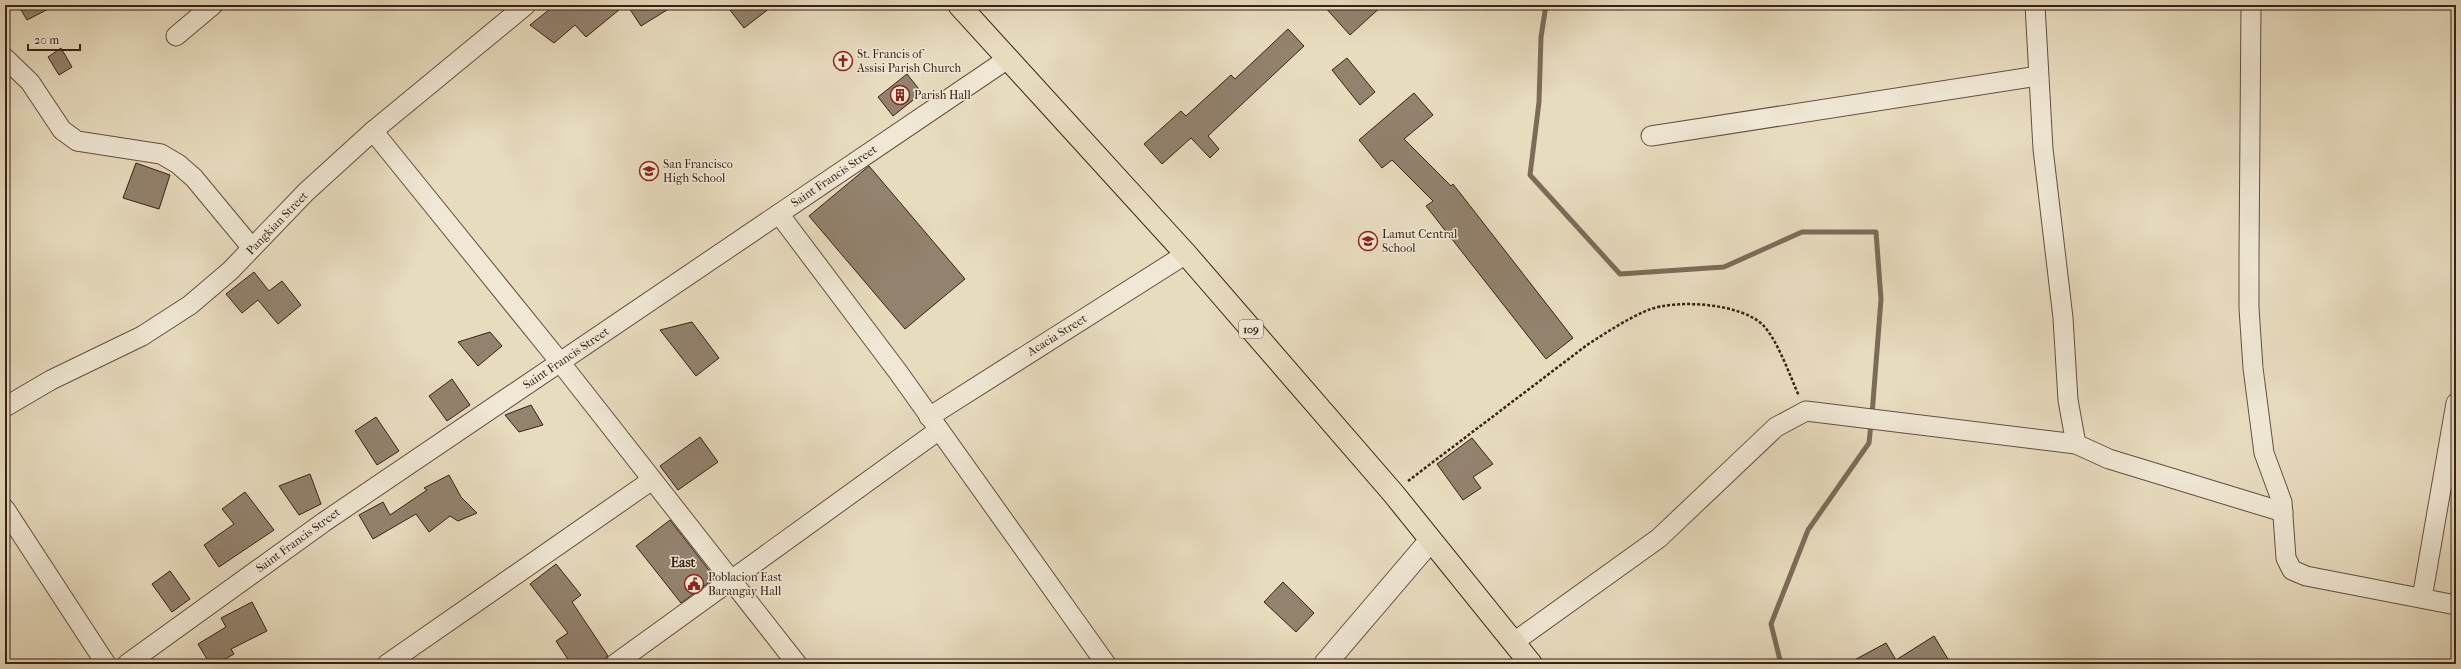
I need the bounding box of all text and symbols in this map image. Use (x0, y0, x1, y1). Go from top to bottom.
scale bar (28, 26, 80, 52)
text: 20 m (34, 33, 59, 47)
place label: St. Francis of Assisi Parish Church (856, 47, 962, 75)
church icon: St. Francis of Assisi Parish Church (832, 50, 854, 72)
building icon: Parish Hall (889, 84, 911, 106)
place label: Parish Hall (914, 88, 971, 102)
street label: Saint Francis Street (788, 142, 880, 210)
place label: San Francisco High School (663, 157, 733, 185)
school or university icon: San Francisco High School (638, 160, 660, 182)
street label: Pangkian Street (243, 188, 311, 258)
place label: Lamut Central School (1382, 227, 1458, 255)
school or university icon: Lamut Central School (1357, 230, 1379, 252)
street label: Acacia Street (1024, 311, 1090, 359)
road number: 109 (1239, 320, 1263, 338)
street label: Saint Francis Street (520, 324, 612, 392)
street label: Saint Francis Street (253, 504, 343, 575)
district label: East (670, 554, 697, 571)
place label: Poblacion East Barangay Hall (708, 570, 783, 598)
public building icon: Poblacion East Barangay Hall (683, 573, 705, 595)

